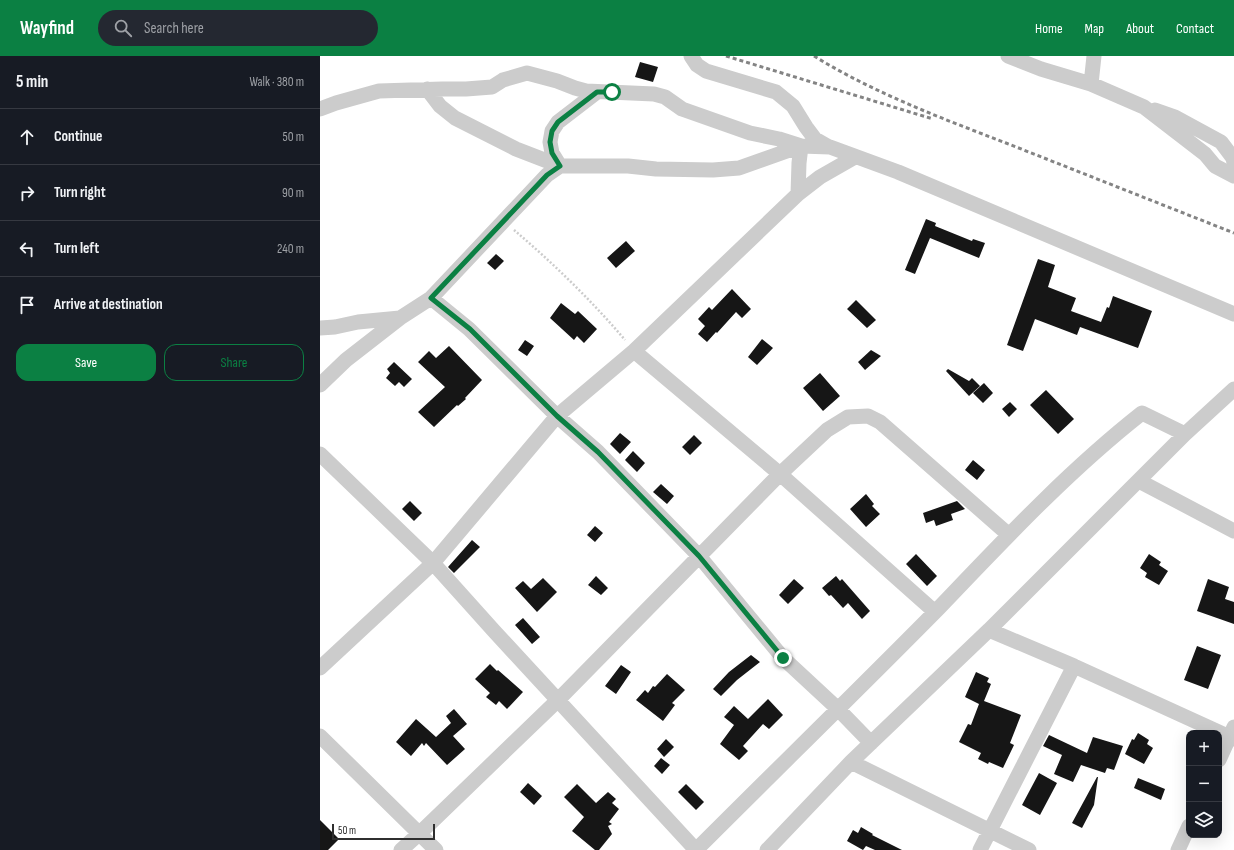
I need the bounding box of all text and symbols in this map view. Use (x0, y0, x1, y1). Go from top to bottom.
search box (98, 10, 378, 46)
text: Wayfind (20, 17, 74, 40)
icon: search (112, 17, 134, 39)
text: Search here (144, 19, 204, 38)
text: Home (1035, 20, 1063, 37)
text: Map (1085, 20, 1104, 37)
text: About (1126, 20, 1154, 37)
text: Contact (1176, 20, 1214, 37)
text: 5 min (16, 72, 48, 92)
text: Walk · 380 m (249, 74, 304, 90)
route start (603, 83, 621, 101)
icon: ahead (16, 126, 38, 148)
text: Continue (54, 127, 103, 146)
text: 50 m (283, 129, 304, 145)
icon: right (16, 182, 38, 204)
text: Turn right (54, 183, 106, 202)
text: 90 m (282, 185, 304, 201)
icon: left (16, 238, 38, 260)
text: Turn left (54, 239, 99, 258)
text: 240 m (277, 241, 304, 257)
icon: arrive (16, 294, 38, 316)
text: Arrive at destination (54, 295, 163, 314)
button: Save (16, 344, 156, 381)
button: Share (164, 344, 304, 381)
route end (774, 649, 792, 667)
map controls (1186, 730, 1222, 838)
button: + (1186, 730, 1222, 766)
button: − (1186, 766, 1222, 802)
button: layers (1186, 802, 1222, 838)
scale bar (332, 822, 435, 841)
text: 50 m (338, 824, 356, 837)

